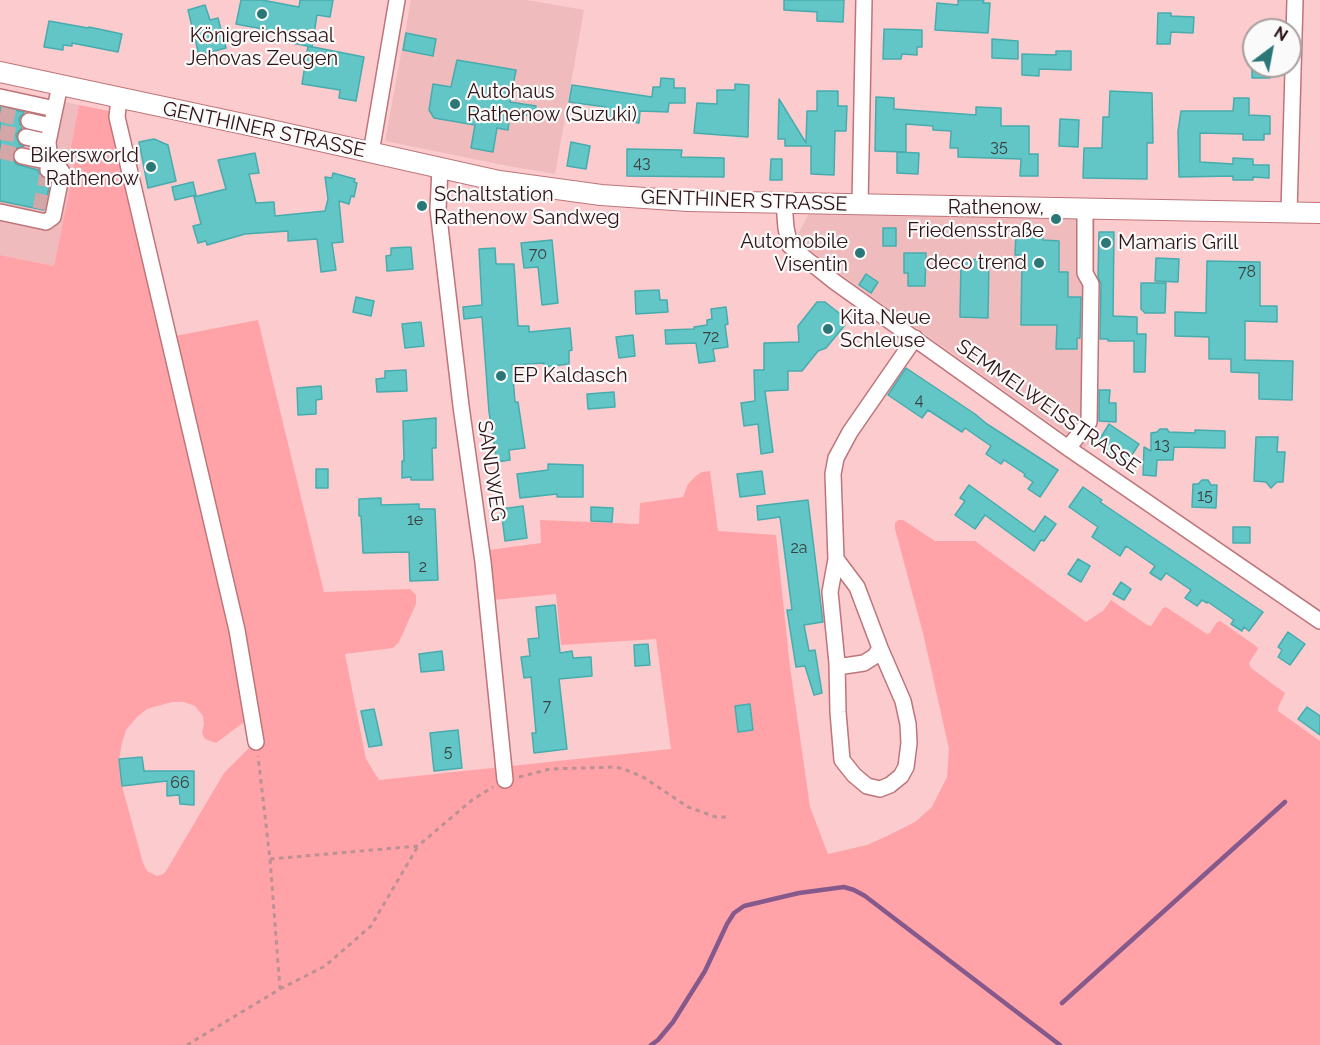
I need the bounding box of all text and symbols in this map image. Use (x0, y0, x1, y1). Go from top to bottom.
marker: Königreichssaal Jehovas Zeugen (255, 7, 269, 21)
north arrow (1242, 18, 1302, 78)
text: N (1271, 23, 1291, 45)
place label: Königreichssaal Jehovas Zeugen (186, 24, 338, 71)
place label: Autohaus Rathenow (Suzuki) (467, 80, 637, 127)
street label: GENTHINER STRASSE (160, 97, 368, 163)
marker: Autohaus Rathenow (Suzuki) (448, 97, 462, 111)
house number: 35 (990, 137, 1008, 157)
place label: Bikersworld Rathenow (30, 144, 139, 191)
house number: 43 (633, 153, 651, 173)
marker: Bikersworld Rathenow (144, 160, 158, 174)
place label: Schaltstation Rathenow Sandweg (434, 183, 620, 230)
street label: GENTHINER STRASSE (640, 185, 848, 217)
place label: Rathenow, Friedensstraße (907, 196, 1044, 243)
marker: Schaltstation Rathenow Sandweg (415, 199, 429, 213)
marker: Rathenow, Friedensstraße (1049, 212, 1063, 226)
place label: Automobile Visentin (740, 230, 848, 277)
place label: Mamaris Grill (1118, 231, 1238, 255)
marker: Mamaris Grill (1099, 236, 1113, 250)
house number: 70 (529, 244, 547, 264)
marker: Automobile Visentin (853, 246, 867, 260)
place label: deco trend (926, 251, 1027, 275)
marker: deco trend (1032, 256, 1046, 270)
house number: 78 (1238, 262, 1256, 282)
place label: Kita Neue Schleuse (840, 306, 931, 353)
marker: Kita Neue Schleuse (821, 322, 835, 336)
house number: 72 (703, 327, 719, 347)
street label: SEMMELWEISSTRASSE (952, 335, 1144, 479)
place label: EP Kaldasch (513, 364, 628, 388)
marker: EP Kaldasch (494, 369, 508, 383)
house number: 4 (915, 390, 923, 410)
street label: SANDWEG (472, 419, 510, 523)
house number: 13 (1154, 435, 1170, 455)
house number: 15 (1197, 486, 1213, 506)
house number: 1e (407, 510, 423, 530)
house number: 2a (790, 538, 808, 558)
house number: 2 (419, 557, 427, 577)
house number: 7 (543, 696, 551, 716)
house number: 5 (444, 742, 452, 762)
house number: 66 (170, 773, 190, 793)

